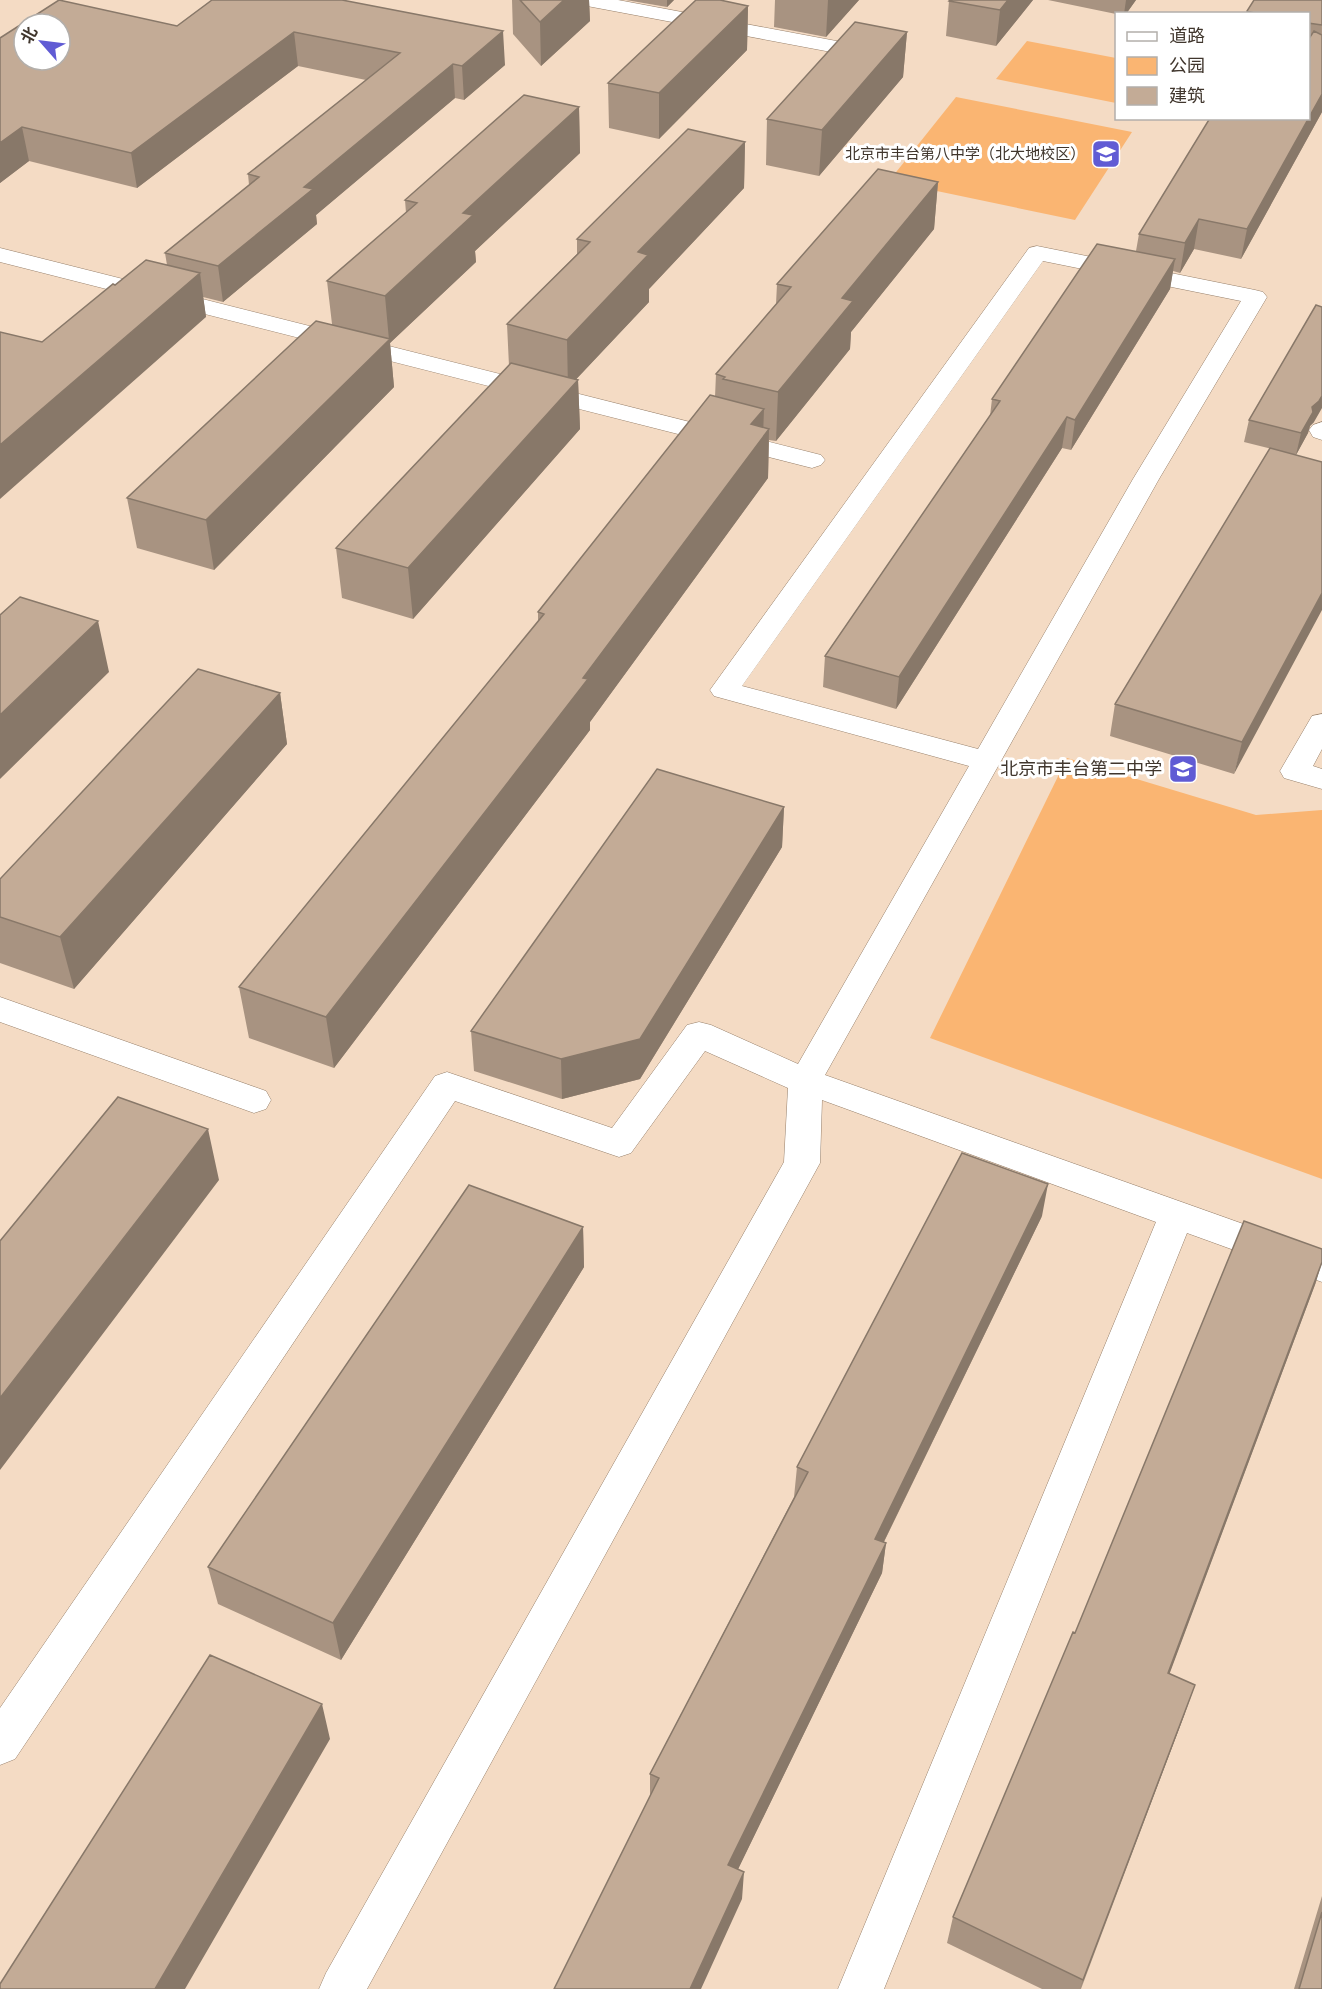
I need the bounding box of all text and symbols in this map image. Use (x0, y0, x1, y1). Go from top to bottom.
north arrow (12, 12, 72, 72)
legend (1115, 12, 1310, 120)
text: 北 (17, 24, 41, 47)
text: 道路 (1169, 25, 1205, 47)
text: 公园 (1169, 55, 1205, 77)
text: 建筑 (1169, 85, 1205, 107)
school or university icon: 北京市丰台第八中学（北大地校区） (1090, 138, 1122, 170)
place label: 北京市丰台第八中学（北大地校区） (845, 145, 1085, 163)
school or university icon: 北京市丰台第二中学 (1167, 753, 1199, 785)
place label: 北京市丰台第二中学 (1000, 758, 1162, 780)

